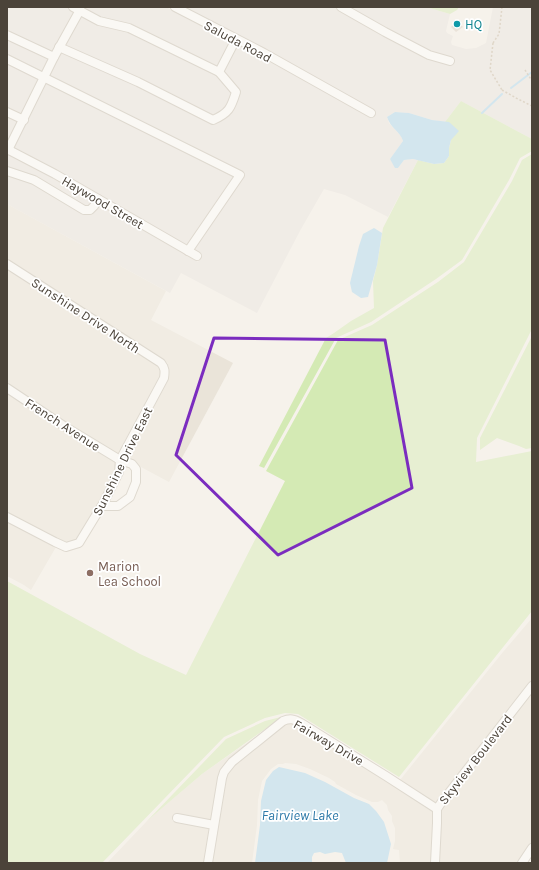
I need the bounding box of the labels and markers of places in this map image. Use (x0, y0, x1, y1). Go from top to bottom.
place label: HQ (465, 17, 482, 32)
marker: HQ (452, 19, 462, 29)
place label: Marion Lea School (98, 559, 161, 589)
marker: Marion Lea School (85, 568, 95, 578)

